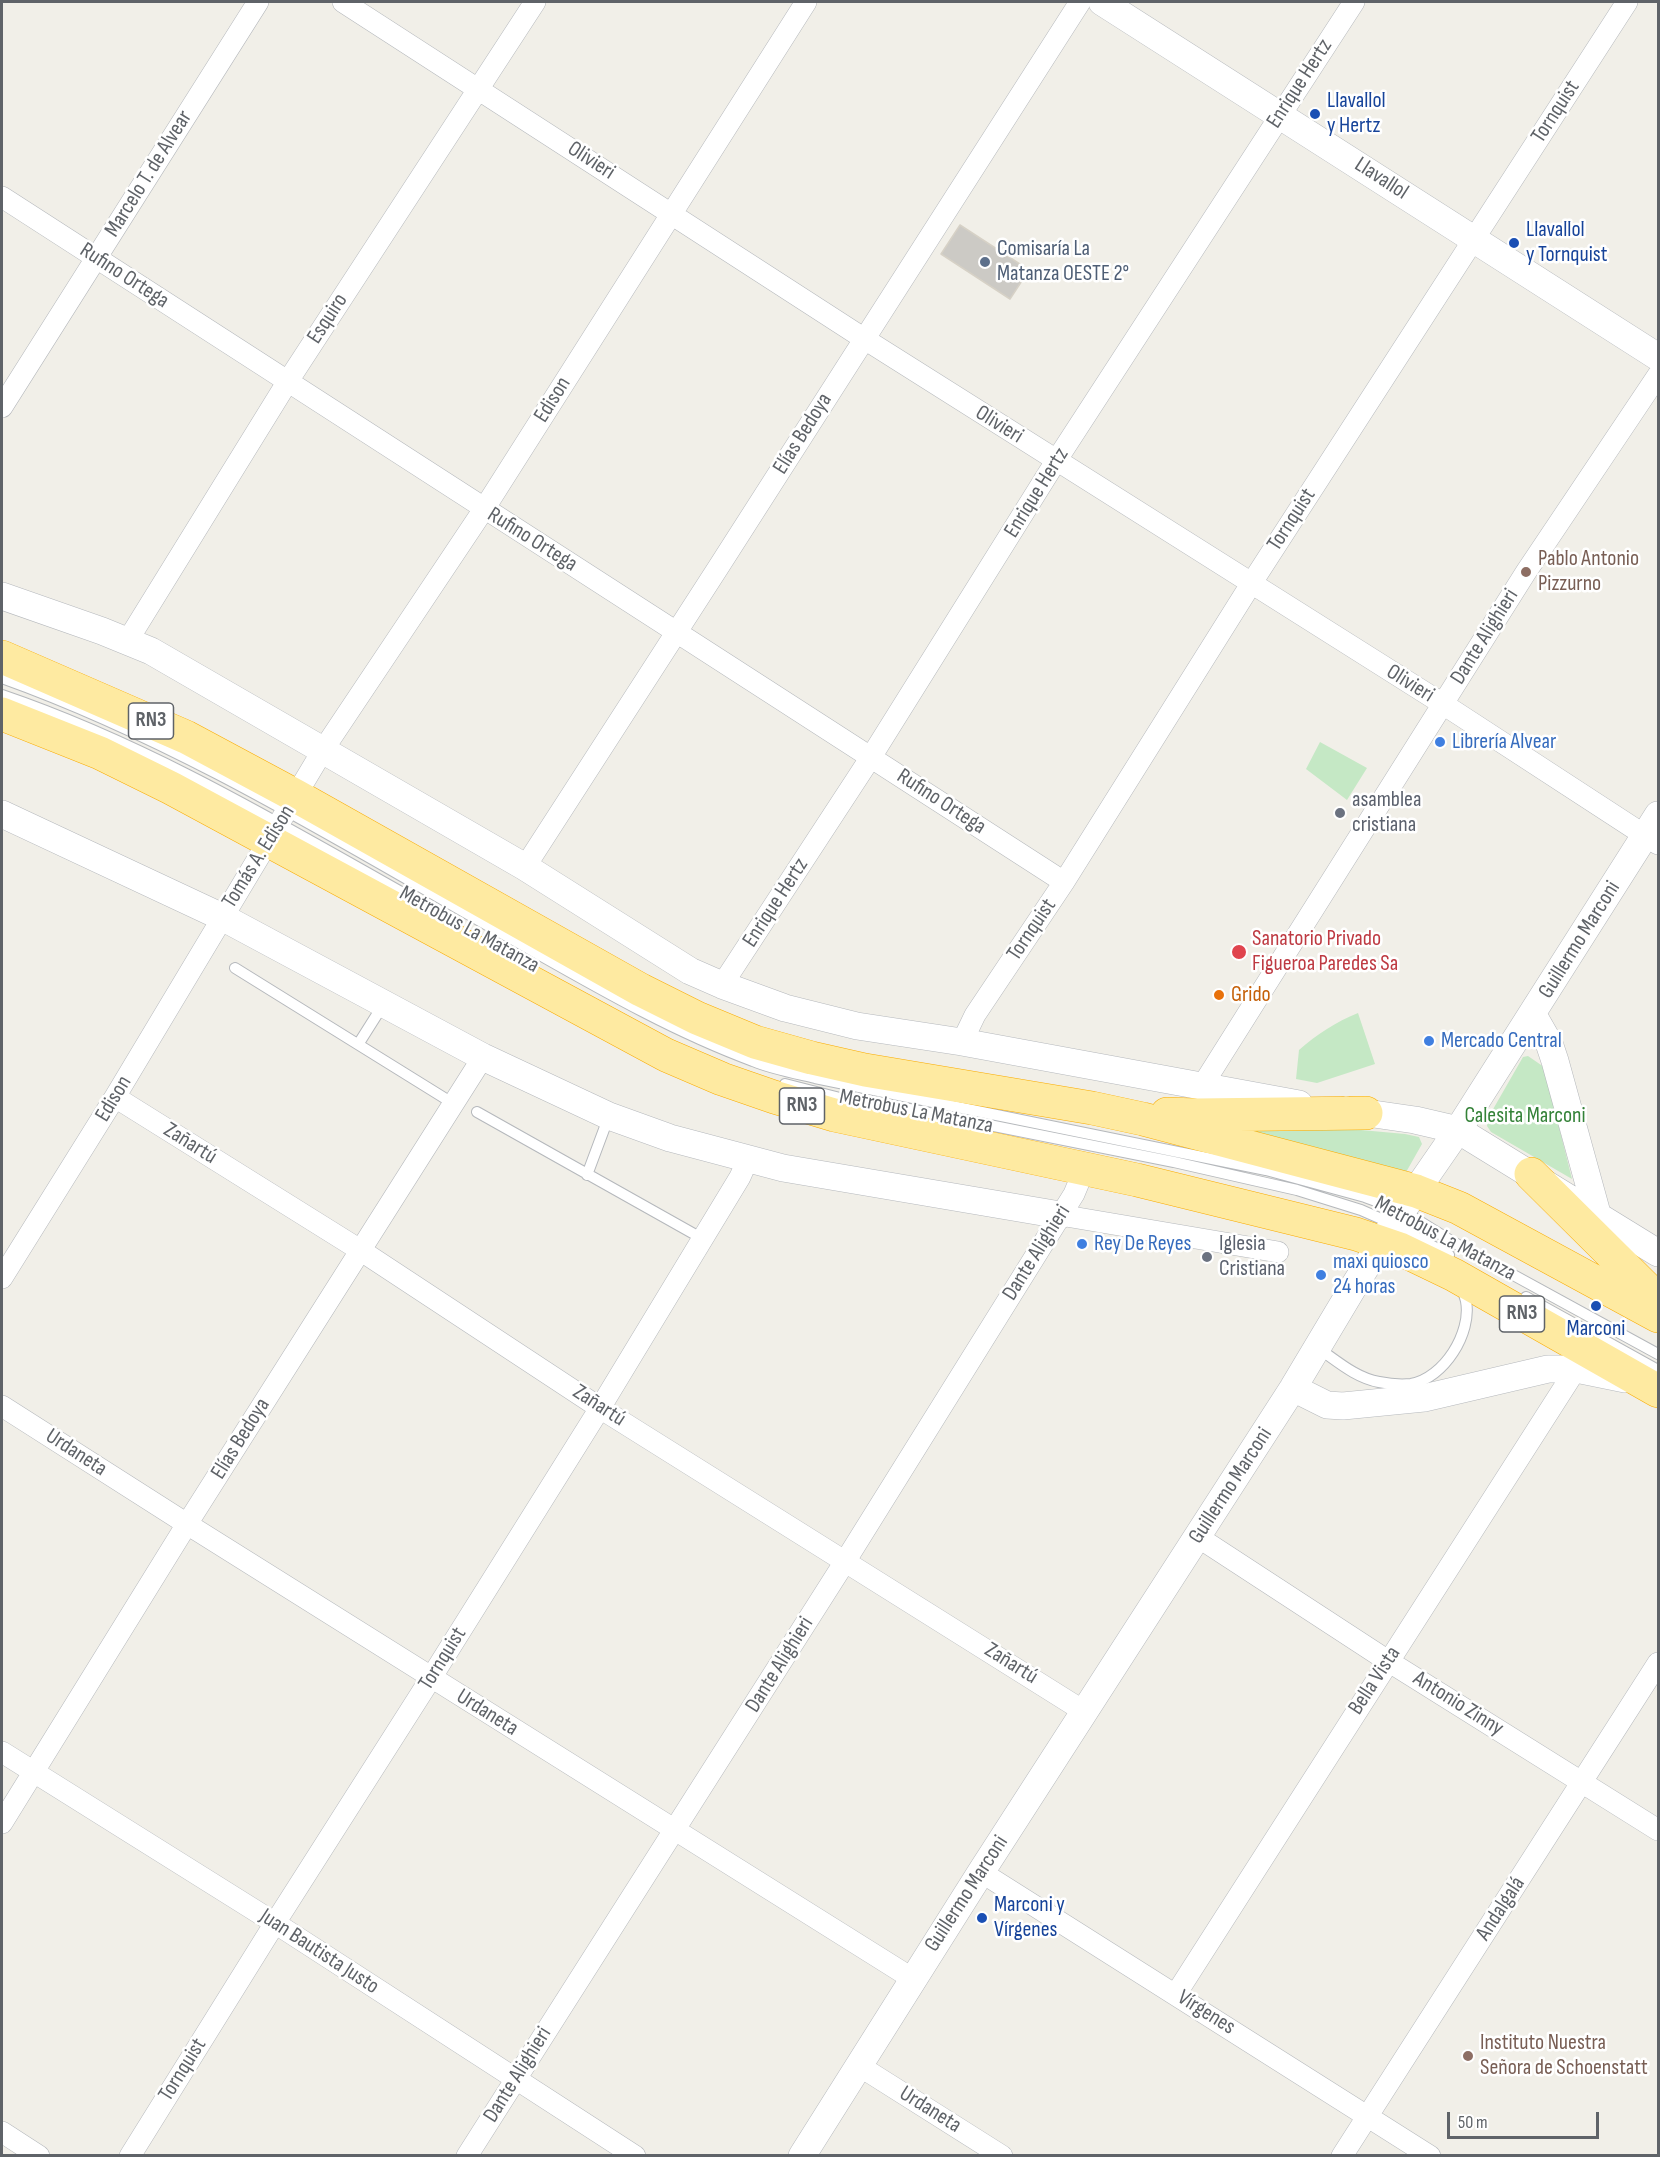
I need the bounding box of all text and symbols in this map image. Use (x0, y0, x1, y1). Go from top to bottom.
street label: Enrique Hertz (1261, 34, 1339, 134)
street label: Tornquist (1526, 76, 1586, 148)
place label: Llavallol y Hertz (1327, 88, 1386, 140)
street label: Marcelo T. de Alvear (100, 106, 198, 242)
marker: Llavallol y Hertz (1308, 107, 1322, 121)
street label: Olivieri (562, 136, 620, 186)
street label: Llavallol (1349, 152, 1413, 206)
place label: Llavallol y Tornquist (1526, 217, 1607, 268)
place label: Comisaría La Matanza OESTE 2° (997, 236, 1129, 288)
marker: Llavallol y Tornquist (1507, 236, 1521, 250)
street label: Rufino Ortega (75, 237, 173, 315)
marker: Comisaría La Matanza OESTE 2° (978, 255, 992, 269)
street label: Esquiro (302, 289, 354, 349)
street label: Edison (529, 372, 577, 428)
street label: Elías Bedoya (768, 389, 838, 479)
street label: Olivieri (970, 400, 1028, 450)
street label: Enrique Hertz (999, 443, 1075, 543)
street label: Tornquist (1262, 484, 1322, 556)
street label: Rufino Ortega (482, 502, 582, 578)
place label: Pablo Antonio Pizzurno (1538, 546, 1639, 598)
marker: Pablo Antonio Pizzurno (1519, 565, 1533, 579)
street label: Dante Alighieri (1445, 584, 1525, 690)
street label: Olivieri (1381, 659, 1439, 709)
road number: RN3 (128, 703, 174, 739)
place label: Librería Alvear (1452, 729, 1556, 755)
marker: Librería Alvear (1433, 735, 1447, 749)
street label: Rufino Ortega (892, 763, 990, 841)
place label: asamblea cristiana (1352, 787, 1421, 838)
street label: Tomás A. Edison (217, 801, 301, 913)
marker: asamblea cristiana (1333, 806, 1347, 820)
street label: Enrique Hertz (737, 853, 815, 953)
street label: Guillermo Marconi (1533, 877, 1627, 1003)
street label: Metrobus La Matanza (394, 881, 544, 979)
street label: Tornquist (1002, 894, 1062, 966)
place label: Sanatorio Privado Figueroa Paredes Sa (1252, 926, 1398, 978)
marker: Sanatorio Privado Figueroa Paredes Sa (1230, 943, 1248, 961)
place label: Grido (1231, 982, 1271, 1008)
marker: Grido (1212, 988, 1226, 1002)
place label: Mercado Central (1441, 1028, 1562, 1054)
marker: Mercado Central (1422, 1034, 1436, 1048)
street label: Edison (90, 1071, 138, 1127)
street label: Metrobus La Matanza (837, 1084, 995, 1140)
road number: RN3 (780, 1088, 824, 1124)
park label: Calesita Marconi (1464, 1103, 1586, 1129)
street label: Zañartú (159, 1118, 221, 1170)
street label: Metrobus La Matanza (1370, 1191, 1520, 1287)
street label: Dante Alighieri (997, 1200, 1077, 1306)
place label: Rey De Reyes (1094, 1231, 1191, 1257)
place label: Iglesia Cristiana (1219, 1231, 1285, 1282)
marker: Rey De Reyes (1075, 1237, 1089, 1251)
place label: maxi quiosco 24 horas (1333, 1249, 1429, 1300)
marker: Iglesia Cristiana (1200, 1250, 1214, 1264)
marker: maxi quiosco 24 horas (1314, 1268, 1328, 1282)
road number: RN3 (1500, 1296, 1544, 1332)
marker: Marconi (1589, 1299, 1603, 1313)
place label: Marconi (1567, 1316, 1625, 1342)
street label: Zañartú (568, 1379, 630, 1433)
street label: Elías Bedoya (206, 1394, 276, 1484)
street label: Urdaneta (40, 1423, 112, 1483)
street label: Guillermo Marconi (1184, 1423, 1278, 1549)
street label: Dante Alighieri (740, 1612, 820, 1718)
street label: Tornquist (413, 1623, 473, 1695)
street label: Zañartú (980, 1638, 1042, 1690)
street label: Bella Vista (1343, 1642, 1407, 1720)
street label: Antonio Zinny (1408, 1666, 1508, 1742)
street label: Urdaneta (451, 1684, 523, 1742)
street label: Guillermo Marconi (920, 1831, 1014, 1957)
street label: Andalgalá (1471, 1872, 1531, 1946)
place label: Marconi y Vírgenes (994, 1892, 1065, 1944)
street label: Juan Bautista Justo (254, 1904, 384, 2000)
marker: Marconi y Vírgenes (975, 1911, 989, 1925)
street label: Vírgenes (1172, 1985, 1240, 2041)
street label: Dante Alighieri (478, 2022, 558, 2128)
place label: Instituto Nuestra Señora de Schoenstatt (1480, 2030, 1648, 2082)
street label: Tornquist (153, 2034, 213, 2106)
marker: Instituto Nuestra Señora de Schoenstatt (1461, 2049, 1475, 2063)
street label: Urdaneta (894, 2081, 966, 2139)
scale bar (1450, 2100, 1602, 2138)
text: 50 m (1458, 2112, 1488, 2133)

